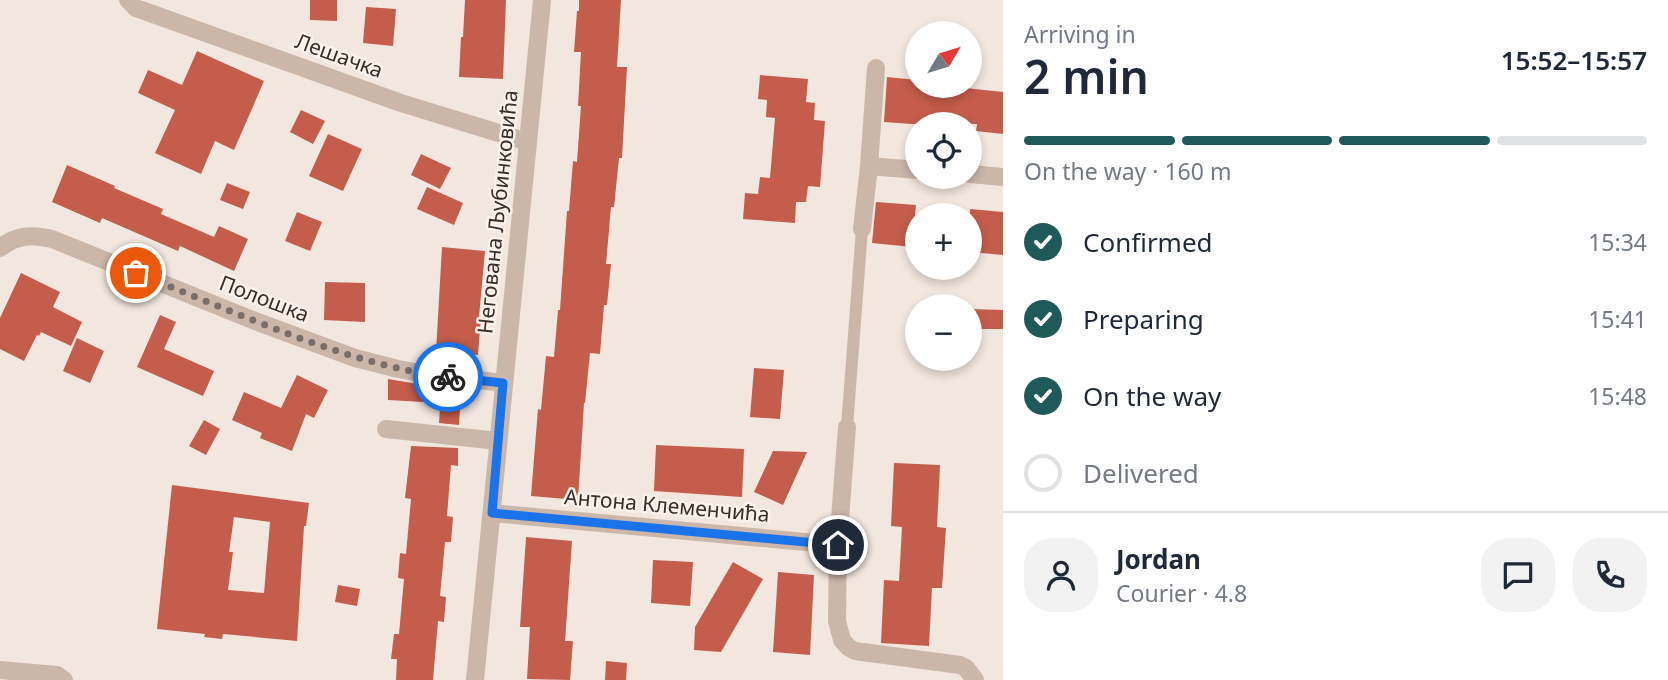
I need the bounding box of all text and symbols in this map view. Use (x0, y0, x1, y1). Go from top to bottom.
text: Arriving in (1024, 18, 1136, 50)
north arrow (905, 21, 982, 98)
map controls (905, 21, 982, 371)
street label: Лешачка (292, 26, 387, 84)
text: 15:52–15:57 (1501, 42, 1647, 78)
text: 2 min (1024, 45, 1149, 107)
street label: Негована Љубинковића (470, 89, 524, 335)
button: locate (905, 112, 982, 189)
text: On the way · 160 m (1024, 155, 1231, 187)
button: + (905, 203, 982, 280)
icon: check (1024, 223, 1062, 261)
text: Confirmed (1083, 224, 1213, 260)
text: 15:34 (1588, 226, 1647, 258)
pin (106, 243, 166, 303)
icon: bag (117, 254, 155, 292)
street label: Полошка (216, 268, 313, 328)
button: − (905, 294, 982, 371)
icon: check (1024, 300, 1062, 338)
text: Preparing (1083, 301, 1204, 337)
text: 15:41 (1588, 303, 1647, 335)
courier (413, 342, 483, 412)
icon: bike (429, 358, 467, 396)
icon: check (1024, 377, 1062, 415)
text: On the way (1083, 378, 1221, 414)
text: 15:48 (1588, 380, 1647, 412)
text: Delivered (1083, 455, 1199, 491)
street label: Антона Клеменчића (563, 482, 771, 528)
pin (808, 515, 868, 575)
icon: home (819, 526, 857, 564)
button: person (1024, 538, 1098, 612)
button: chat (1481, 538, 1555, 612)
button: phone (1573, 538, 1647, 612)
text: Jordan (1116, 541, 1201, 577)
text: Courier · 4.8 (1116, 577, 1247, 609)

